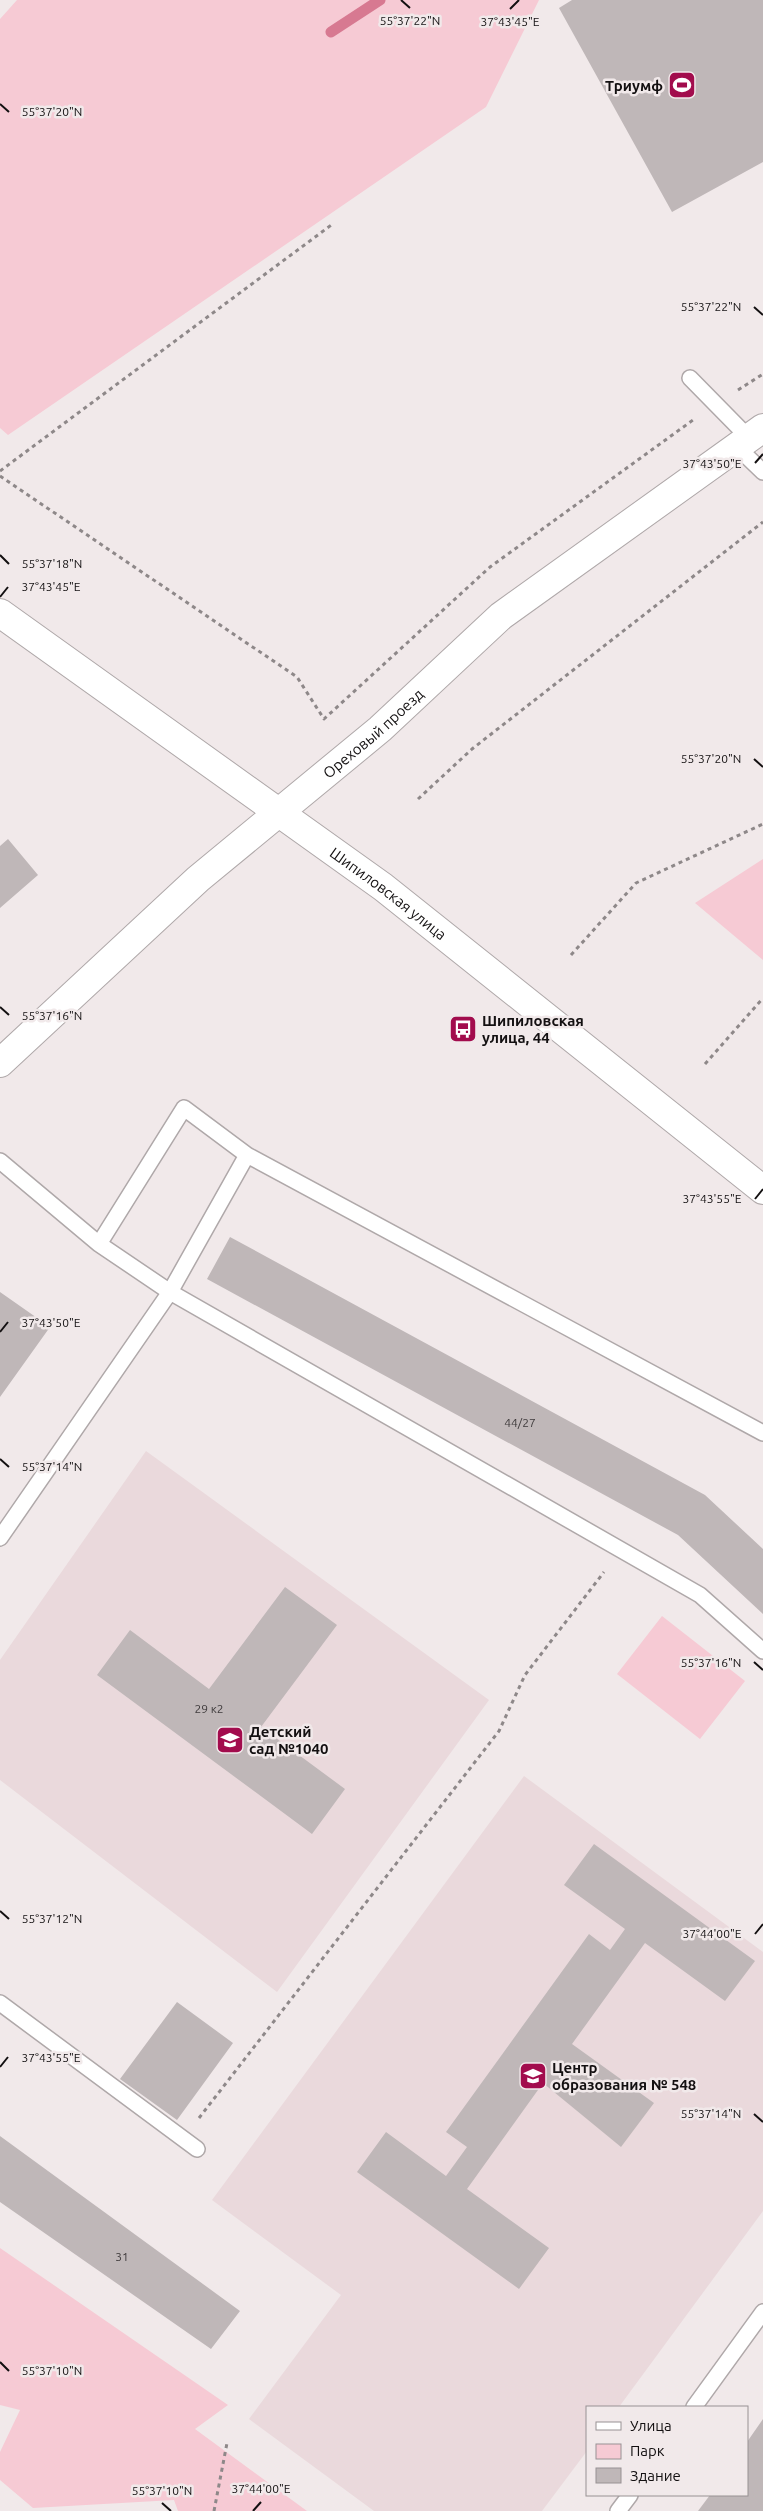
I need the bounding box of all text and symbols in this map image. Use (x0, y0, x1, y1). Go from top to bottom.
text: 55°37'22"N (380, 14, 440, 27)
text: 37°43'45"E (481, 15, 540, 28)
sports icon: Триумф (667, 70, 697, 100)
place label: Триумф (605, 77, 663, 94)
text: 55°37'20"N (22, 105, 82, 118)
text: 55°37'22"N (681, 300, 741, 313)
text: 37°43'50"E (683, 457, 742, 470)
text: 55°37'18"N (22, 557, 82, 570)
text: 37°43'45"E (22, 580, 81, 593)
street label: Ореховый проезд (319, 685, 426, 781)
text: 55°37'20"N (681, 752, 741, 765)
street label: Шипиловская улица (327, 844, 450, 943)
text: 55°37'16"N (22, 1009, 82, 1022)
place label: Шипиловская улица, 44 (482, 1012, 584, 1046)
bus stop icon: Шипиловская улица, 44 (448, 1014, 478, 1044)
text: 37°43'55"E (683, 1192, 742, 1205)
text: 37°43'50"E (22, 1316, 81, 1329)
house number: 44/27 (504, 1416, 536, 1429)
text: 55°37'14"N (22, 1460, 82, 1473)
text: 55°37'16"N (681, 1656, 741, 1669)
house number: 29 к2 (194, 1702, 224, 1715)
place label: Детский сад №1040 (249, 1723, 328, 1757)
school or university icon: Детский сад №1040 (215, 1725, 245, 1755)
text: 55°37'12"N (22, 1912, 82, 1925)
text: 37°44'00"E (683, 1927, 742, 1940)
text: 37°43'55"E (22, 2051, 81, 2064)
place label: Центр образования № 548 (552, 2059, 696, 2093)
school or university icon: Центр образования № 548 (518, 2061, 548, 2091)
text: 55°37'14"N (681, 2107, 741, 2120)
house number: 31 (115, 2250, 129, 2263)
text: 55°37'10"N (22, 2364, 82, 2377)
legend (586, 2406, 748, 2496)
text: Улица (630, 2417, 672, 2434)
text: Парк (630, 2442, 665, 2459)
text: Здание (630, 2467, 681, 2484)
text: 37°44'00"E (232, 2482, 291, 2495)
text: 55°37'10"N (132, 2484, 192, 2497)

